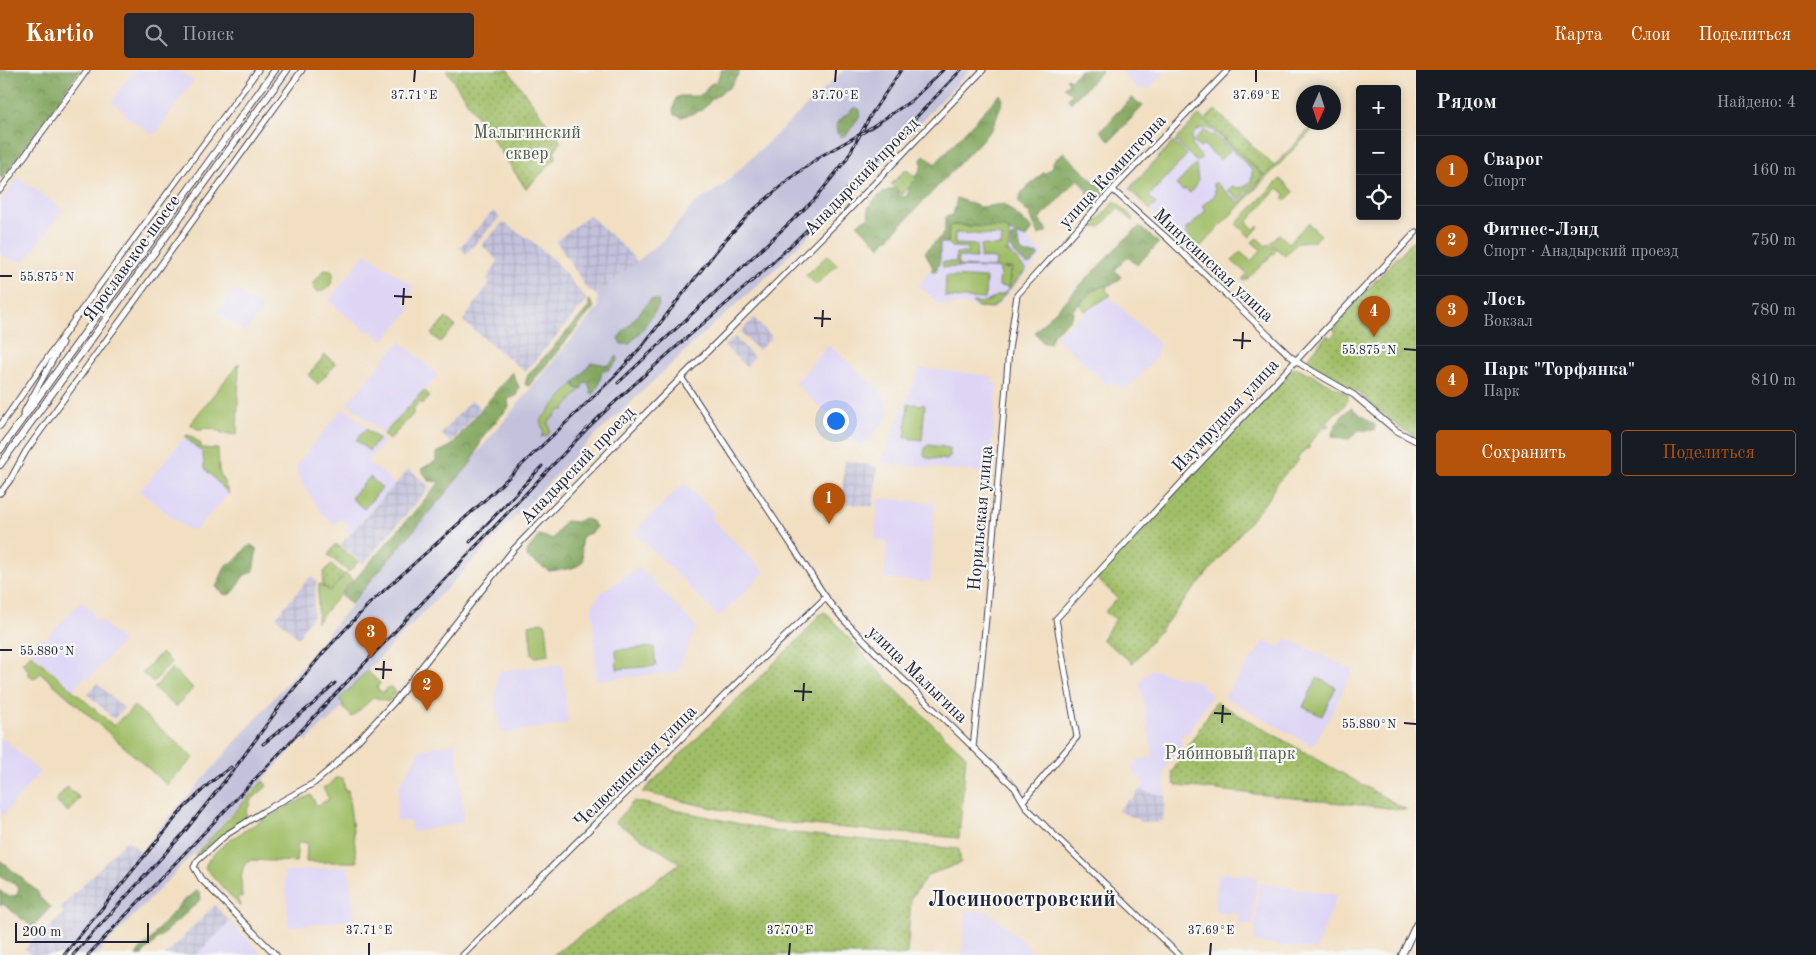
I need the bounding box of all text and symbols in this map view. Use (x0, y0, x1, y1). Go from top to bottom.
search box (124, 13, 474, 58)
icon: search (142, 21, 170, 49)
text: Kartio (25, 23, 94, 47)
text: Поиск (182, 26, 234, 45)
text: Карта (1554, 26, 1603, 44)
text: Слои (1631, 26, 1670, 44)
text: Поделиться (1698, 26, 1791, 44)
north arrow (1296, 85, 1341, 130)
map controls (1356, 85, 1401, 220)
button: + (1356, 85, 1401, 130)
text: 37.71°E (391, 90, 437, 102)
text: 37.70°E (812, 90, 858, 102)
text: 37.69°E (1233, 90, 1279, 102)
text: Рядом (1436, 92, 1497, 113)
text: Найдено: 4 (1717, 95, 1796, 111)
street label: улица Коминтерна (1056, 111, 1170, 232)
street label: Анадырский проезд (801, 114, 922, 239)
park label: Малыгинский сквер (473, 124, 581, 163)
button: − (1356, 130, 1401, 175)
text: Сварог (1483, 151, 1543, 170)
text: 1 (1447, 163, 1457, 179)
text: 160 m (1751, 163, 1796, 179)
text: Спорт (1483, 174, 1526, 190)
button: locate (1356, 175, 1401, 220)
street label: Ярославское шоссе (80, 192, 184, 325)
street label: Минусинская улица (1150, 206, 1277, 326)
text: Фитнес-Лэнд (1483, 221, 1599, 240)
text: 2 (1447, 233, 1457, 249)
text: 750 m (1751, 233, 1796, 249)
text: Спорт · Анадырский проезд (1483, 244, 1678, 260)
text: 55.875°N (20, 271, 74, 284)
text: Лось (1483, 291, 1525, 310)
pin: 4 (1358, 296, 1390, 337)
text: 3 (1447, 303, 1457, 319)
text: 780 m (1751, 303, 1796, 319)
text: Вокзал (1483, 314, 1533, 330)
text: 55.875°N (1342, 344, 1396, 357)
street label: Изумрудная улица (1169, 356, 1283, 476)
text: Парк "Торфянка" (1483, 361, 1635, 380)
text: 4 (1447, 373, 1457, 389)
text: 810 m (1751, 373, 1796, 389)
text: Парк (1483, 384, 1520, 400)
street label: Анадырский проезд (517, 403, 638, 528)
your location (823, 408, 849, 434)
button: Сохранить (1436, 430, 1611, 476)
button: Поделиться (1621, 430, 1796, 476)
street label: Норильская улица (966, 445, 996, 592)
pin: 1 (813, 483, 845, 524)
pin: 3 (355, 617, 387, 658)
street label: улица Малыгина (864, 623, 971, 727)
text: 55.880°N (20, 645, 74, 658)
pin: 2 (411, 670, 443, 711)
street label: Челюскинская улица (571, 702, 701, 831)
text: 55.880°N (1342, 718, 1396, 731)
park label: Рябиновый парк (1164, 745, 1296, 763)
district label: Лосиноостровский (928, 889, 1116, 911)
scale bar (15, 920, 149, 943)
text: 200 m (22, 925, 61, 939)
text: 37.71°E (346, 925, 392, 937)
text: 37.70°E (767, 925, 813, 937)
text: 37.69°E (1188, 925, 1234, 937)

